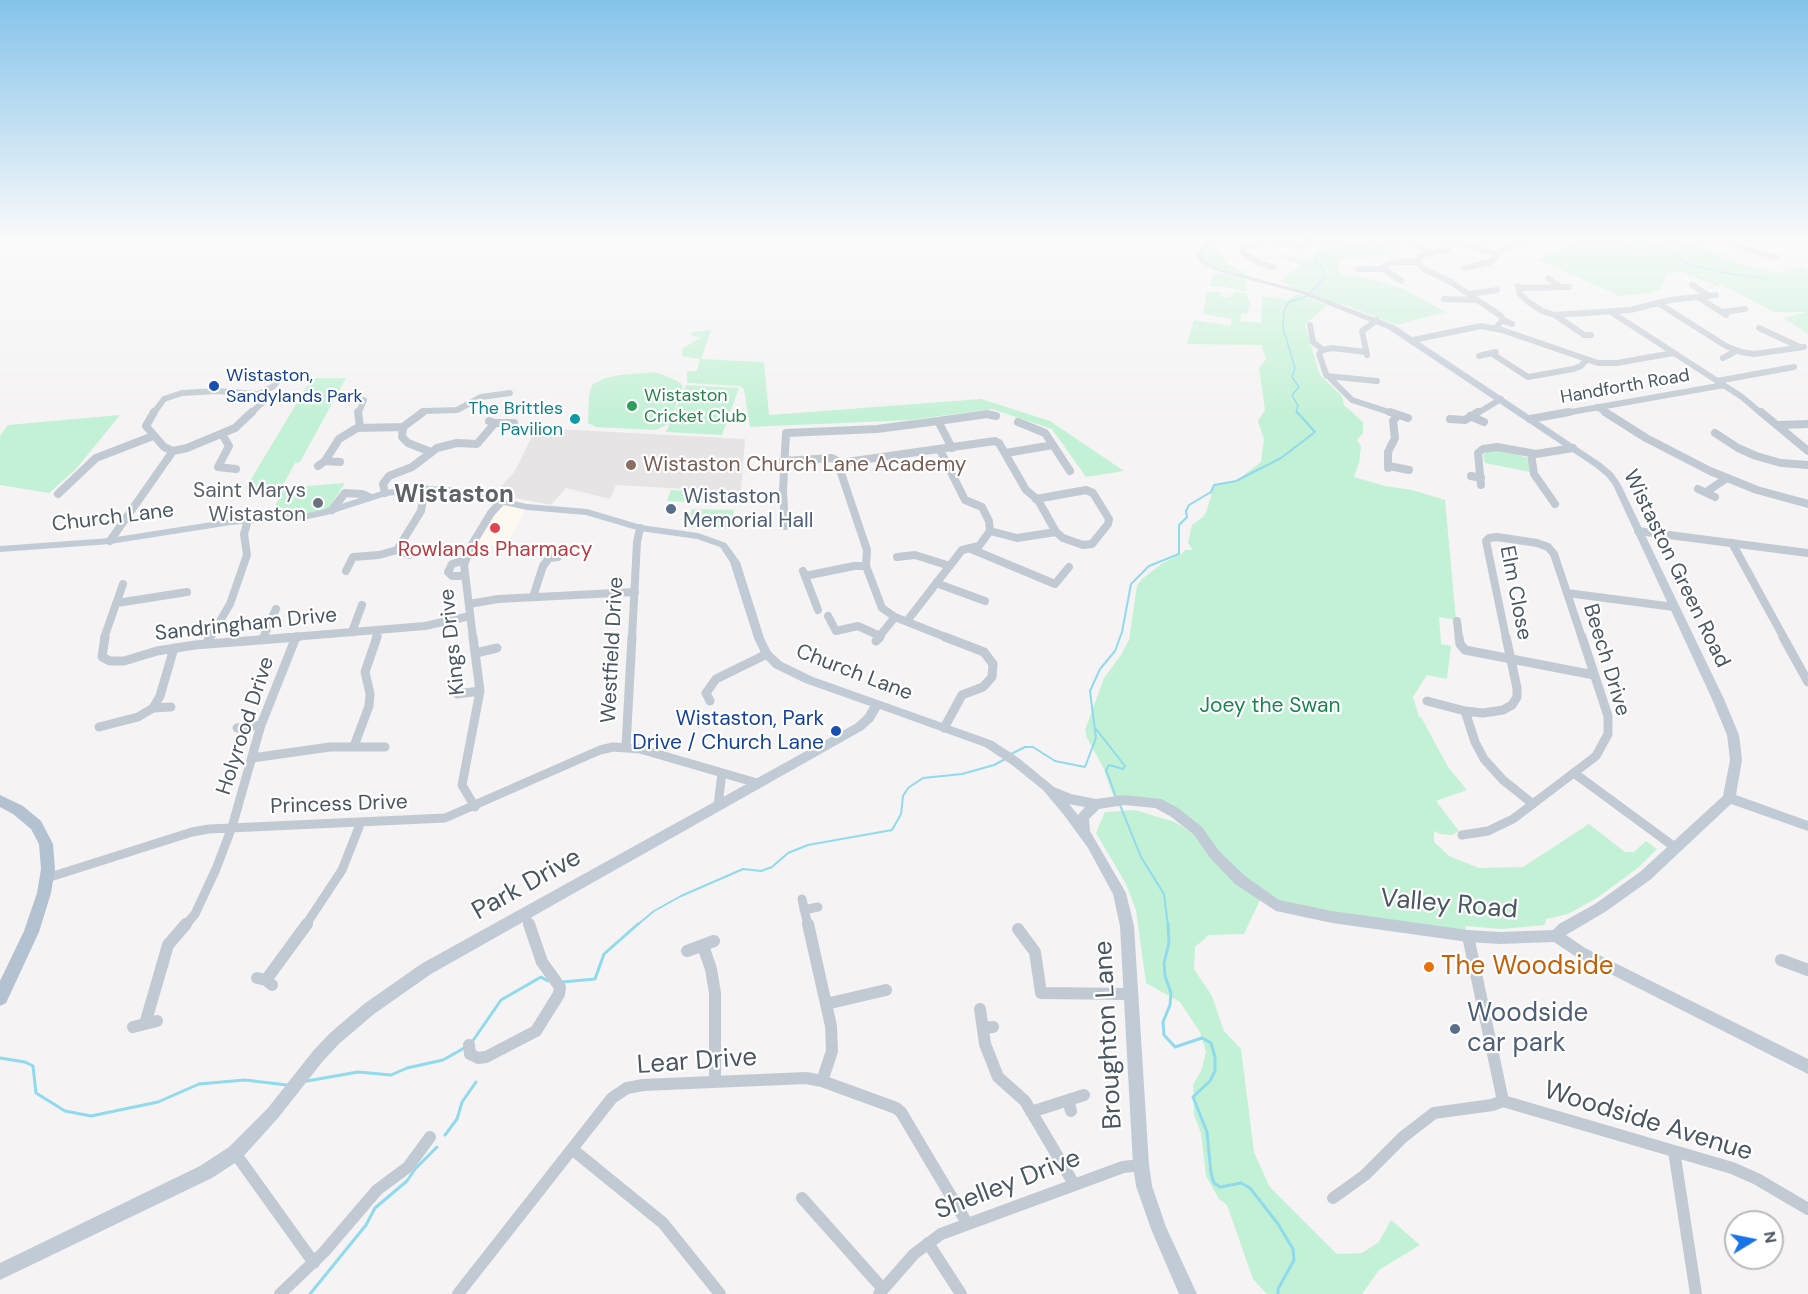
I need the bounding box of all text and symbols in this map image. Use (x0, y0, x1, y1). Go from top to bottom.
place label: Wistaston, Sandylands Park (226, 365, 363, 407)
street label: Handforth Road (1559, 365, 1691, 409)
marker: Wistaston, Sandylands Park (207, 379, 221, 393)
place label: Wistaston Cricket Club (644, 385, 747, 428)
place label: The Brittles Pavilion (468, 398, 563, 440)
marker: Wistaston Cricket Club (625, 399, 639, 413)
marker: The Brittles Pavilion (568, 412, 582, 426)
place label: Wistaston Church Lane Academy (643, 452, 966, 478)
marker: Wistaston Church Lane Academy (624, 458, 638, 472)
street label: Wistaston Green Road (1617, 466, 1735, 672)
place label: Saint Marys Wistaston (193, 478, 306, 528)
district label: Wistaston (394, 482, 514, 510)
place label: Wistaston Memorial Hall (683, 484, 813, 534)
marker: Saint Marys Wistaston (311, 496, 325, 510)
street label: Church Lane (51, 498, 175, 538)
marker: Wistaston Memorial Hall (664, 502, 678, 516)
marker: Rowlands Pharmacy (488, 521, 502, 535)
place label: Rowlands Pharmacy (398, 537, 592, 563)
street label: Elm Close (1494, 544, 1536, 642)
street label: Westfield Drive (597, 576, 629, 724)
street label: Kings Drive (435, 588, 471, 696)
street label: Beech Drive (1577, 601, 1635, 719)
street label: Sandringham Drive (154, 603, 338, 647)
street label: Church Lane (792, 639, 916, 707)
street label: Holyrood Drive (212, 654, 280, 798)
park label: Joey the Swan (1200, 693, 1340, 719)
place label: Wistaston, Park Drive / Church Lane (632, 706, 824, 756)
marker: Wistaston, Park Drive / Church Lane (829, 724, 843, 738)
street label: Princess Drive (270, 790, 408, 820)
street label: Park Drive (467, 842, 587, 928)
street label: Valley Road (1379, 883, 1519, 927)
street label: Broughton Lane (1088, 940, 1130, 1130)
place label: The Woodside (1441, 951, 1614, 983)
marker: The Woodside (1422, 960, 1436, 974)
place label: Woodside car park (1467, 998, 1588, 1060)
marker: Woodside car park (1448, 1022, 1462, 1036)
street label: Lear Drive (636, 1042, 758, 1082)
street label: Woodside Avenue (1540, 1075, 1756, 1169)
street label: Shelley Drive (931, 1143, 1085, 1227)
north arrow (1724, 1210, 1784, 1270)
text: N (1759, 1230, 1782, 1245)

